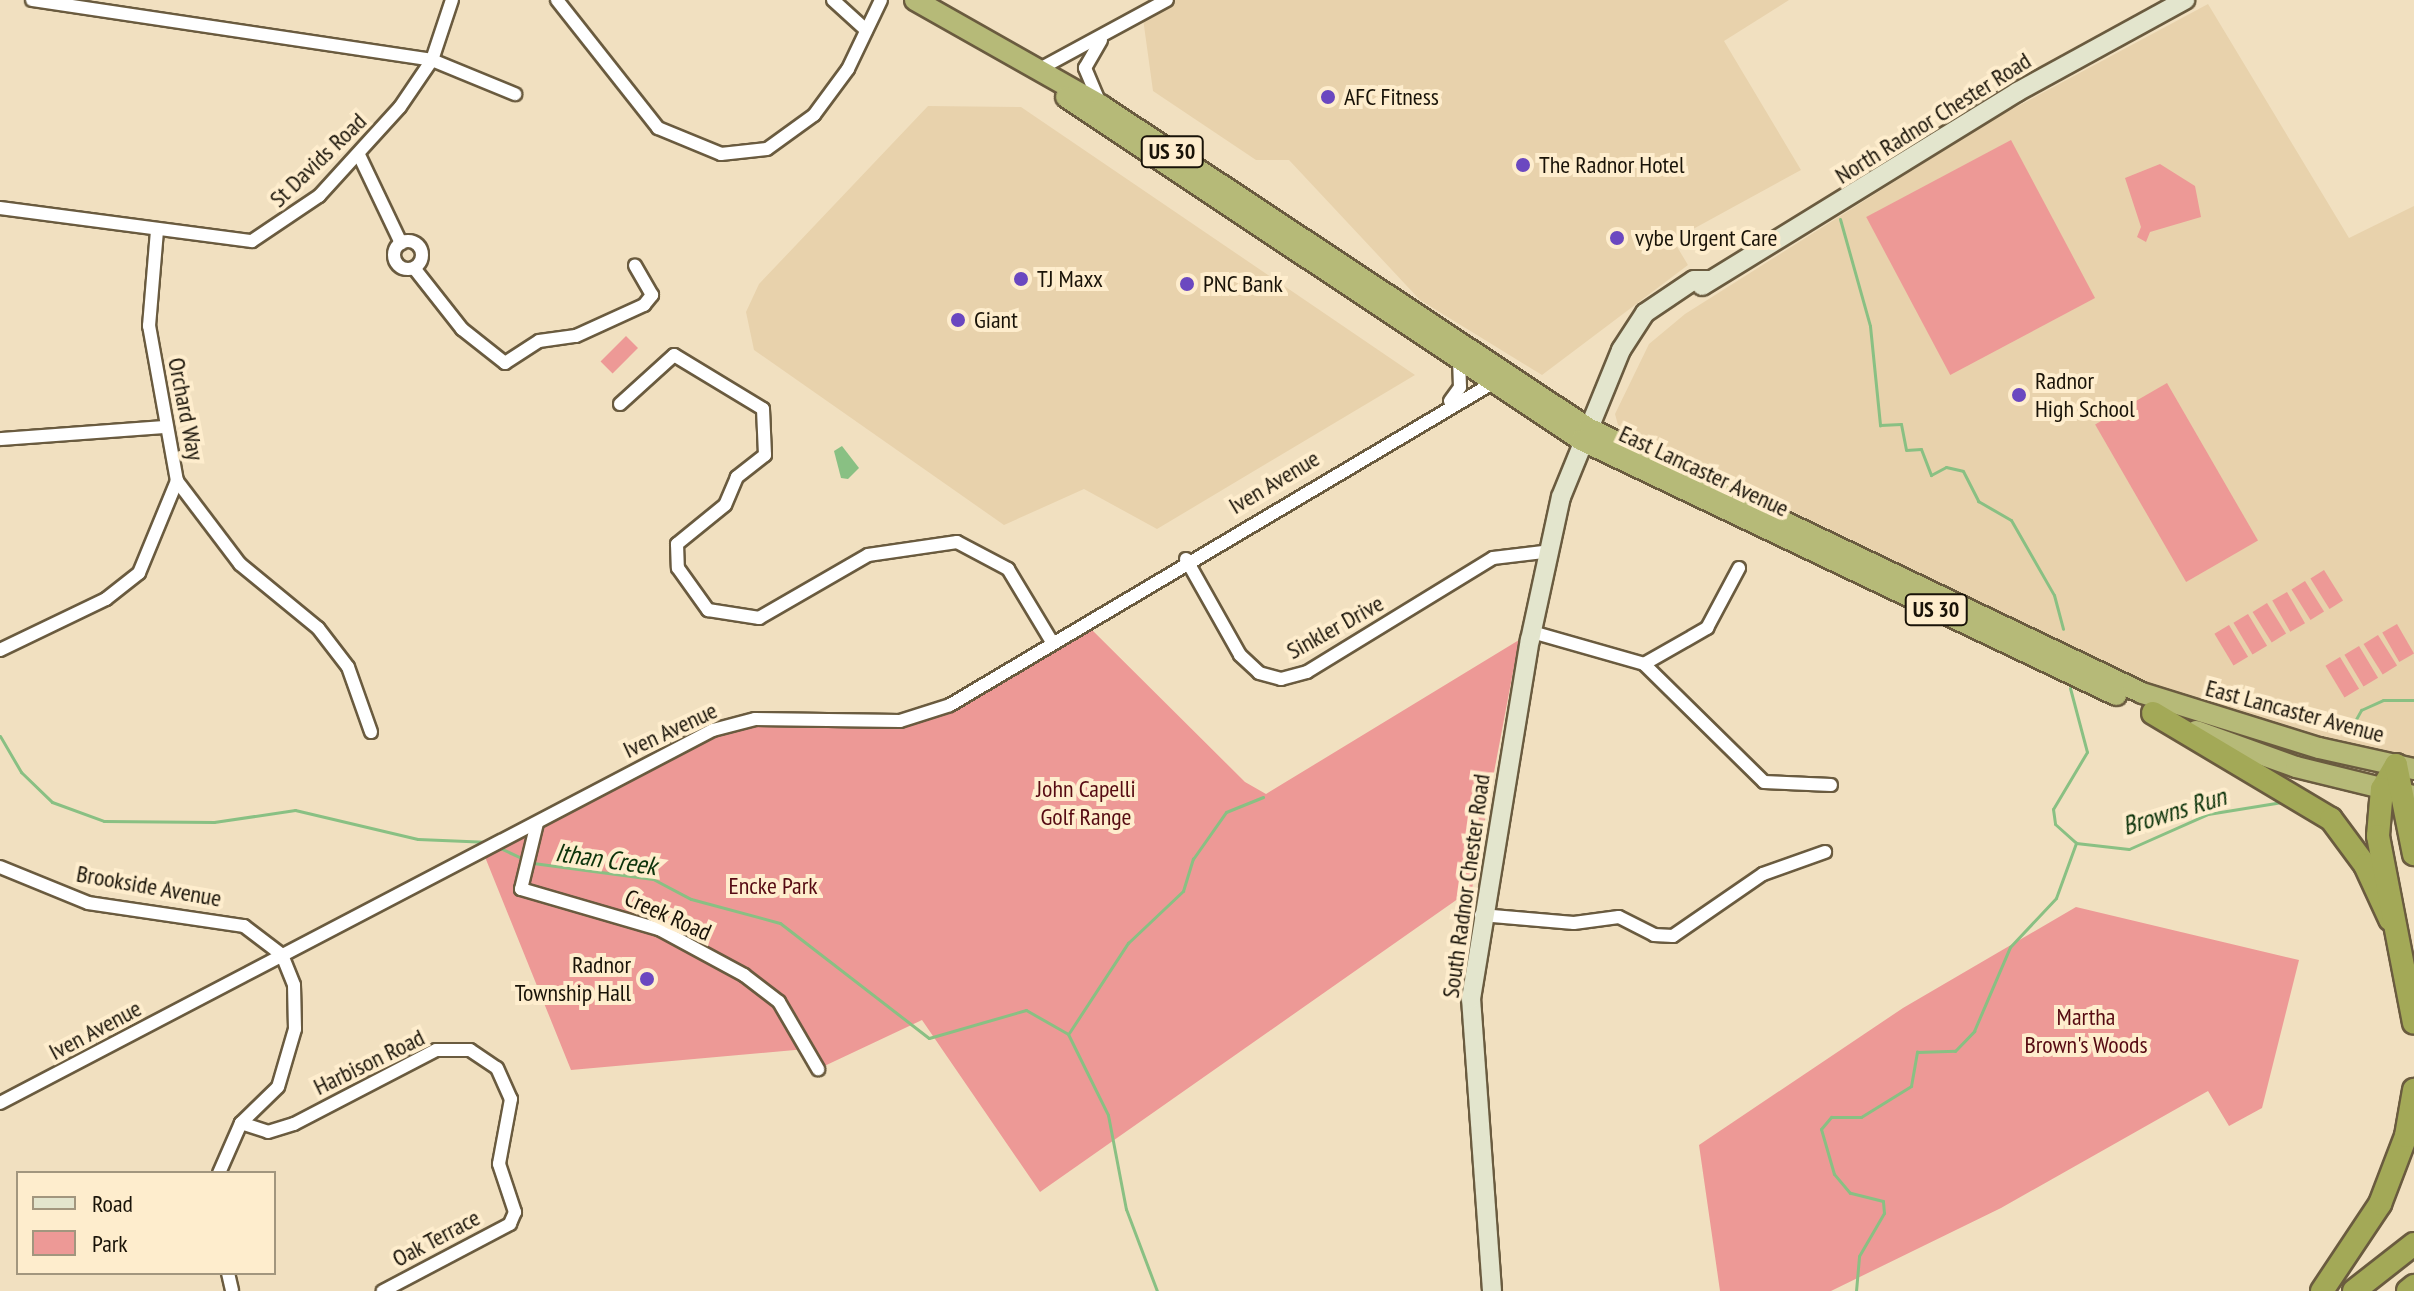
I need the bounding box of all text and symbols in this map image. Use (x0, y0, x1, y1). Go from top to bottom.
street label: North Radnor Chester Road (1830, 46, 2036, 190)
place label: AFC Fitness (1344, 83, 1440, 111)
marker: AFC Fitness (1319, 88, 1337, 106)
street label: St Davids Road (264, 107, 372, 213)
road number: US 30 (1140, 134, 1204, 170)
place label: The Radnor Hotel (1539, 151, 1685, 179)
marker: The Radnor Hotel (1514, 156, 1532, 174)
place label: vybe Urgent Care (1635, 224, 1777, 252)
marker: vybe Urgent Care (1606, 227, 1628, 249)
place label: TJ Maxx (1037, 265, 1103, 293)
marker: TJ Maxx (1012, 270, 1030, 288)
place label: PNC Bank (1203, 270, 1284, 298)
marker: PNC Bank (1178, 275, 1196, 293)
place label: Giant (974, 306, 1018, 334)
marker: Giant (949, 311, 967, 329)
street label: Orchard Way (162, 355, 210, 463)
place label: Radnor High School (2035, 367, 2135, 423)
marker: Radnor High School (2010, 386, 2028, 404)
street label: East Lancaster Avenue (1614, 419, 1794, 523)
street label: Iven Avenue (1223, 444, 1325, 520)
street label: Sinkler Drive (1282, 589, 1388, 665)
road number: US 30 (1904, 592, 1968, 628)
street label: East Lancaster Avenue (2202, 673, 2388, 749)
street label: Iven Avenue (618, 696, 722, 764)
street label: South Radnor Chester Road (1436, 772, 1496, 1000)
park label: John Capelli Golf Range (1036, 775, 1136, 831)
water label: Browns Run (2118, 780, 2230, 842)
water label: Ithan Creek (553, 836, 659, 882)
street label: Brookside Avenue (74, 859, 224, 913)
park label: Encke Park (728, 872, 818, 900)
street label: Creek Road (620, 883, 716, 947)
place label: Radnor Township Hall (515, 951, 631, 1007)
marker: Radnor Township Hall (638, 970, 656, 988)
street label: Iven Avenue (44, 994, 146, 1066)
park label: Martha Brown's Woods (2024, 1003, 2148, 1059)
street label: Harbison Road (309, 1023, 429, 1101)
legend (16, 1171, 276, 1275)
text: Road (92, 1188, 133, 1219)
street label: Oak Terrace (387, 1203, 485, 1273)
text: Park (92, 1228, 128, 1259)

